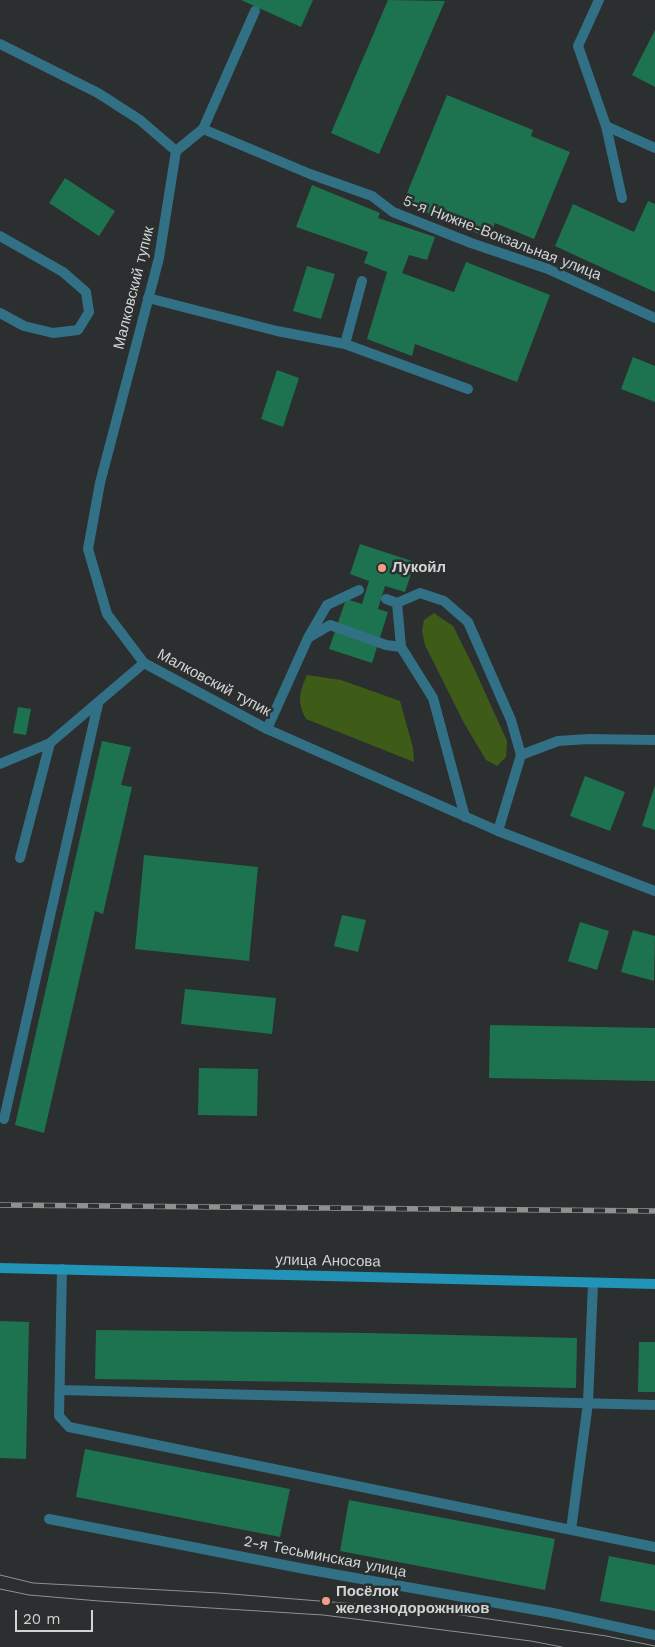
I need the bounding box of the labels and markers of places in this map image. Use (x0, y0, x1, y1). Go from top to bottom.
place label: Лукойл (392, 559, 446, 577)
marker: Лукойл (376, 562, 388, 574)
place label: Посёлок железнодорожников (336, 1583, 489, 1618)
marker: Посёлок железнодорожников (320, 1595, 332, 1607)

